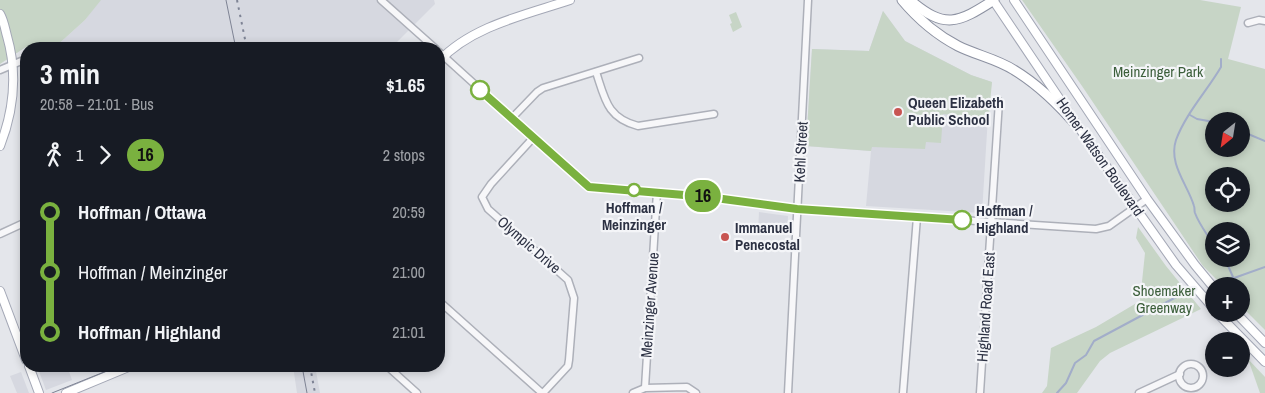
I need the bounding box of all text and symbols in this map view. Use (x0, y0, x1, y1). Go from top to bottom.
text: 3 min (40, 55, 100, 93)
park label: Meinzinger Park (1113, 61, 1204, 82)
text: $1.65 (386, 72, 425, 98)
unlabelled marker (470, 80, 490, 100)
place label: Queen Elizabeth Public School (908, 92, 1004, 130)
text: 20:58 – 21:01 · Bus (40, 93, 154, 115)
street label: Homer Watson Boulevard (1052, 93, 1149, 220)
marker: Queen Elizabeth Public School (892, 106, 904, 118)
north arrow (1205, 112, 1250, 158)
map controls (1205, 112, 1250, 377)
street label: Kehl Street (788, 120, 813, 183)
icon: walk (40, 141, 68, 169)
icon: forward (91, 141, 119, 169)
text: 16 (137, 142, 154, 167)
text: 1 (76, 144, 83, 166)
text: 2 stops (383, 144, 425, 166)
button: locate (1205, 167, 1250, 212)
line badge: 16 (680, 180, 726, 212)
marker: Hoffman / Meinzinger (627, 183, 641, 197)
text: 16 (695, 183, 711, 208)
place label: Hoffman / Meinzinger (602, 197, 666, 235)
text: Hoffman / Ottawa (78, 199, 206, 225)
place label: Hoffman / Highland (976, 200, 1033, 238)
text: 20:59 (392, 201, 425, 223)
marker: Hoffman / Highland (952, 210, 972, 230)
street label: Olympic Drive (493, 211, 566, 278)
place label: Immanuel Penecostal (735, 217, 800, 255)
button: layers (1205, 222, 1250, 267)
marker: Immanuel Penecostal (719, 231, 731, 243)
street label: Meinzinger Avenue (635, 251, 664, 358)
street label: Highland Road East (971, 251, 1000, 363)
text: Hoffman / Meinzinger (78, 259, 228, 285)
text: 21:00 (392, 261, 425, 283)
button: + (1205, 277, 1250, 322)
park label: Shoemaker Greenway (1133, 280, 1195, 318)
text: Hoffman / Highland (78, 319, 221, 345)
text: 21:01 (392, 321, 425, 343)
button: − (1205, 332, 1250, 377)

